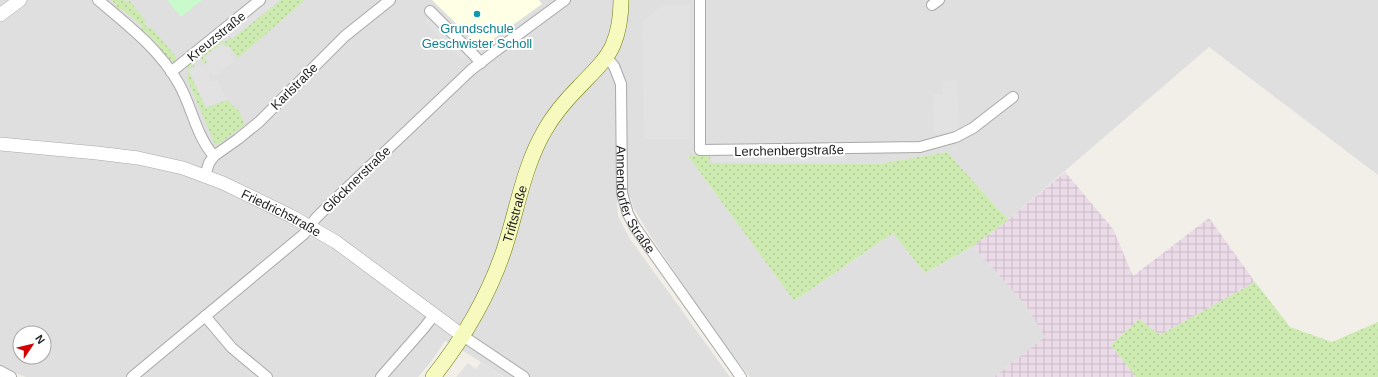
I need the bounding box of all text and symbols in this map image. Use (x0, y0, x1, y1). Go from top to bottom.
street label: Kreuzstraße (184, 8, 249, 64)
marker: Grundschule Geschwister Scholl (472, 9, 482, 19)
place label: Grundschule Geschwister Scholl (422, 21, 532, 51)
street label: Karlstraße (268, 60, 321, 113)
street label: Lerchenbergstraße (734, 142, 844, 159)
street label: Glöcknerstraße (319, 143, 394, 216)
street label: Annendorfer Straße (614, 145, 658, 256)
street label: Triftstraße (500, 183, 530, 244)
street label: Friedrichstraße (239, 186, 324, 240)
north arrow (12, 325, 52, 365)
text: N (33, 333, 47, 346)

